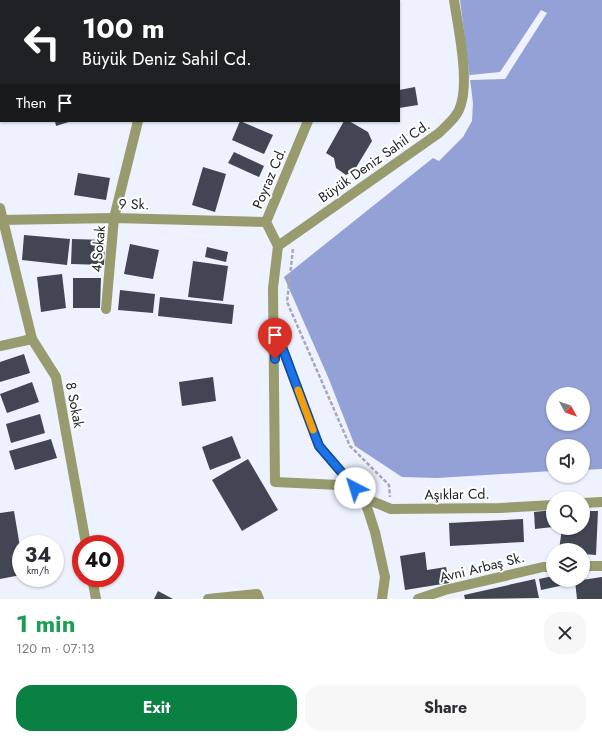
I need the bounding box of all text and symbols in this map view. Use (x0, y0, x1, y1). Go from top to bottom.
text: 100 m (82, 8, 165, 49)
icon: left (16, 16, 68, 68)
text: Büyük Deniz Sahil Cd. (82, 46, 252, 72)
text: Then (16, 92, 46, 114)
icon: arrive (54, 92, 76, 114)
street label: Büyük Deniz Sahil Cd. (314, 115, 434, 207)
street label: Poyraz Cd. (247, 144, 291, 212)
street label: 9 Sk. (118, 194, 150, 214)
street label: 4 Sokak (86, 224, 110, 273)
pin (258, 318, 292, 359)
icon: arrive (264, 324, 286, 346)
street label: 8 Sokak (61, 380, 89, 430)
north arrow (546, 387, 590, 431)
map controls (546, 387, 590, 587)
button: sound (546, 439, 590, 483)
position arrow (334, 467, 376, 509)
street label: Aşıklar Cd. (424, 483, 490, 505)
button: search (546, 491, 590, 535)
speed limit sign: 40 (72, 535, 124, 587)
text: 34 (25, 541, 51, 570)
button: layers (546, 543, 590, 587)
street label: Avni Arbaş Sk. (437, 547, 527, 587)
text: km/h (27, 563, 49, 578)
text: 1 min (16, 606, 76, 641)
button: close (544, 612, 586, 654)
text: 120 m · 07:13 (16, 639, 94, 658)
button: Exit (16, 685, 297, 731)
button: Share (305, 685, 586, 731)

